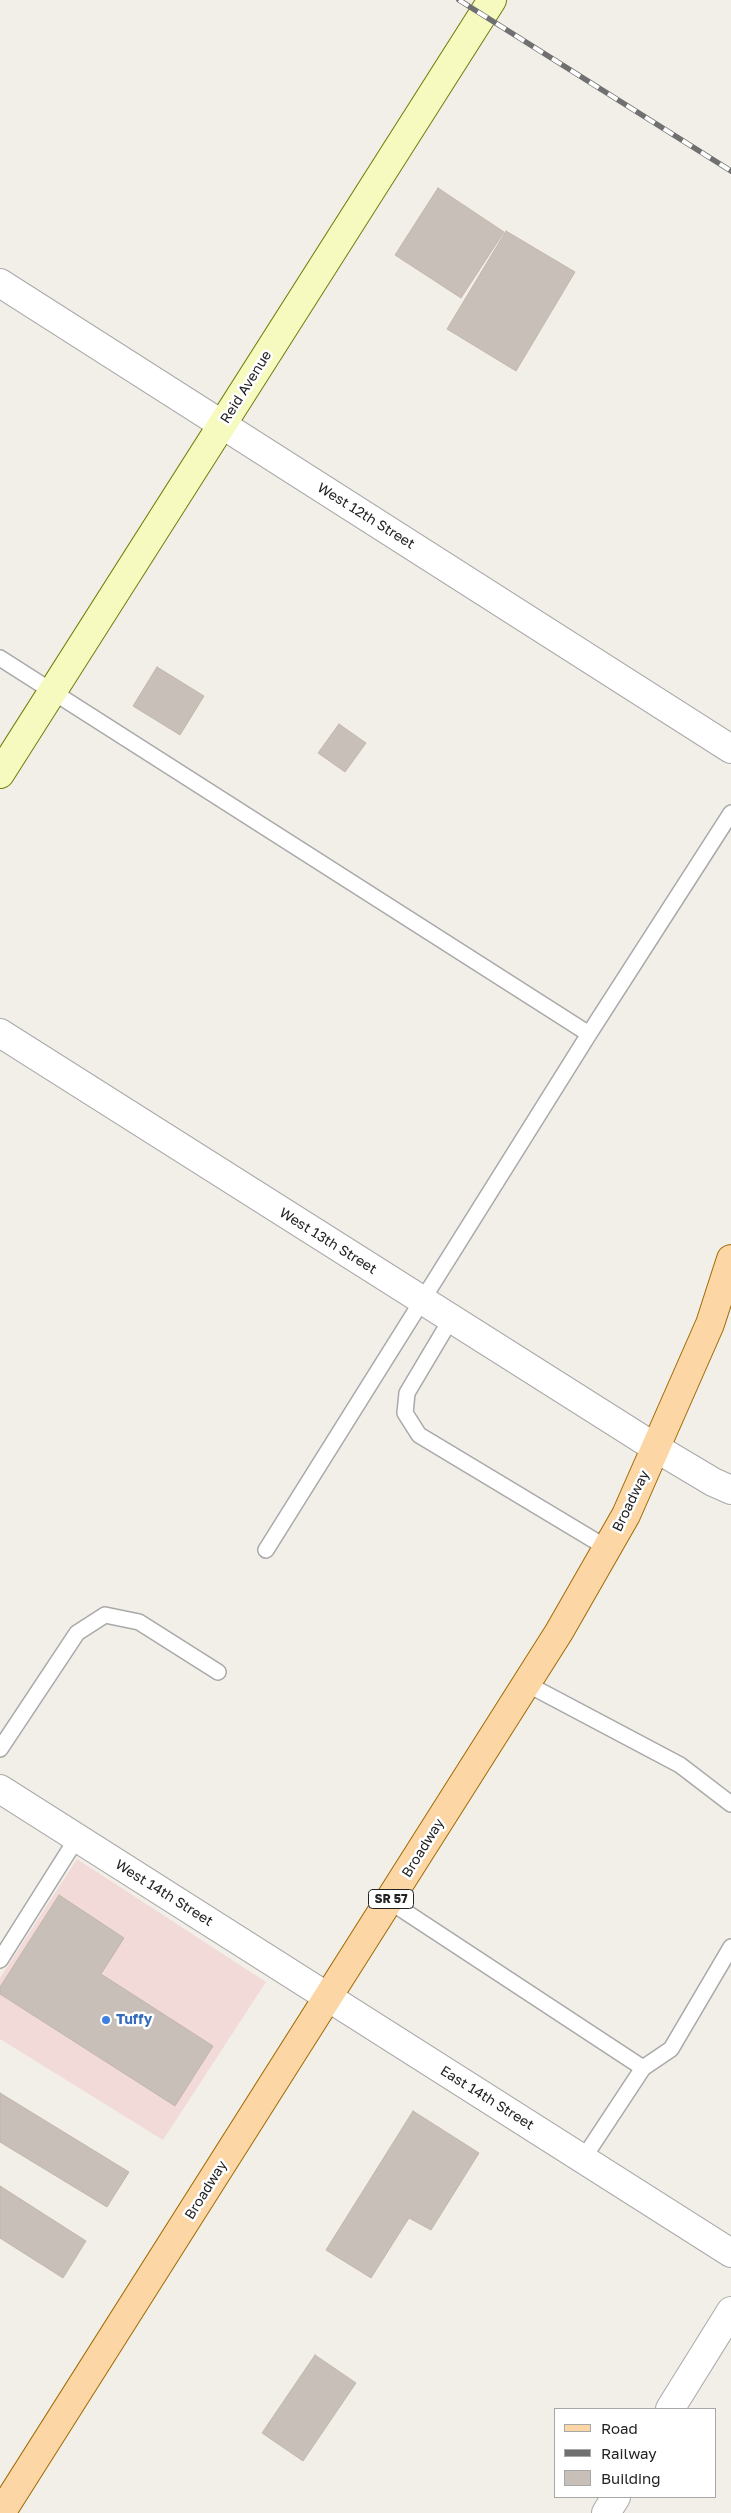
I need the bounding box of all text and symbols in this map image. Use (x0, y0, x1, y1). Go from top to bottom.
street label: Reid Avenue (217, 347, 275, 427)
street label: West 12th Street (314, 479, 418, 553)
street label: West 13th Street (276, 1204, 380, 1278)
street label: Broadway (609, 1468, 653, 1534)
street label: Broadway (398, 1815, 448, 1881)
street label: West 14th Street (112, 1856, 216, 1930)
road number: SR 57 (368, 1890, 414, 1908)
place label: Tuffy (116, 2012, 152, 2028)
marker: Tuffy (100, 2014, 112, 2026)
street label: East 14th Street (437, 2062, 537, 2134)
street label: Broadway (181, 2157, 231, 2223)
legend (554, 2408, 716, 2498)
text: Road (601, 2419, 638, 2437)
text: Railway (601, 2444, 657, 2462)
text: Building (601, 2469, 661, 2487)

